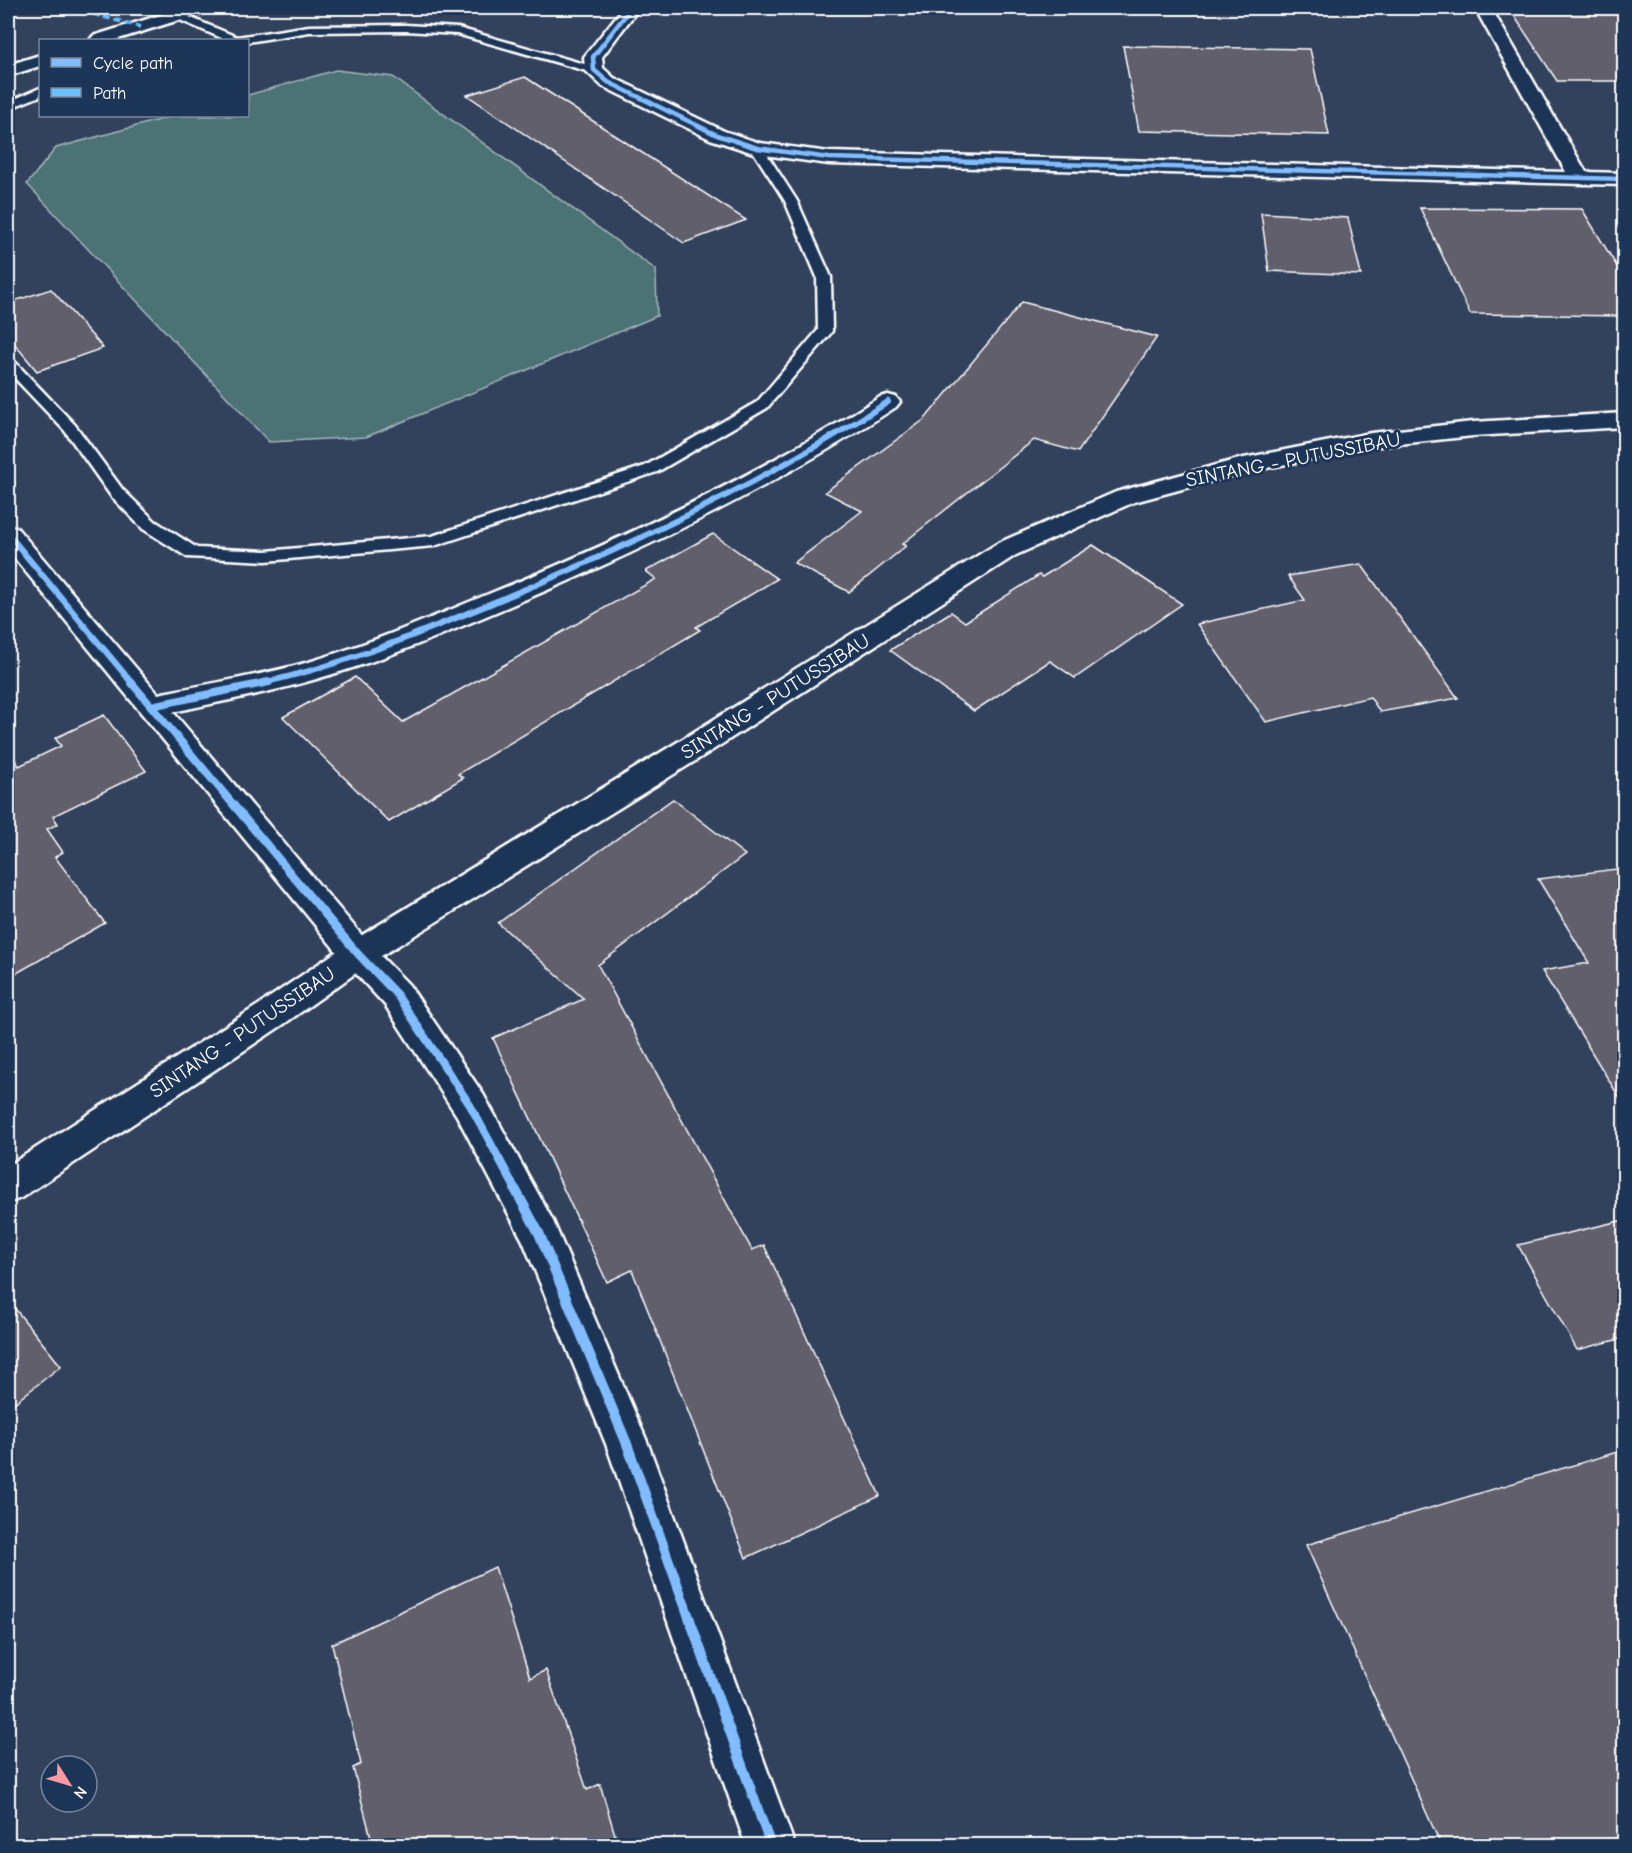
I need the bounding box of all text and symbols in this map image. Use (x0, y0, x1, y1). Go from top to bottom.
legend (39, 39, 249, 117)
text: Cycle path (93, 53, 173, 74)
text: Path (93, 83, 126, 104)
street label: SINTANG - PUTUSSIBAU (1184, 427, 1402, 492)
street label: SINTANG - PUTUSSIBAU (677, 629, 874, 764)
street label: SINTANG - PUTUSSIBAU (145, 962, 339, 1103)
north arrow (39, 1754, 99, 1814)
text: N (70, 1783, 91, 1802)

